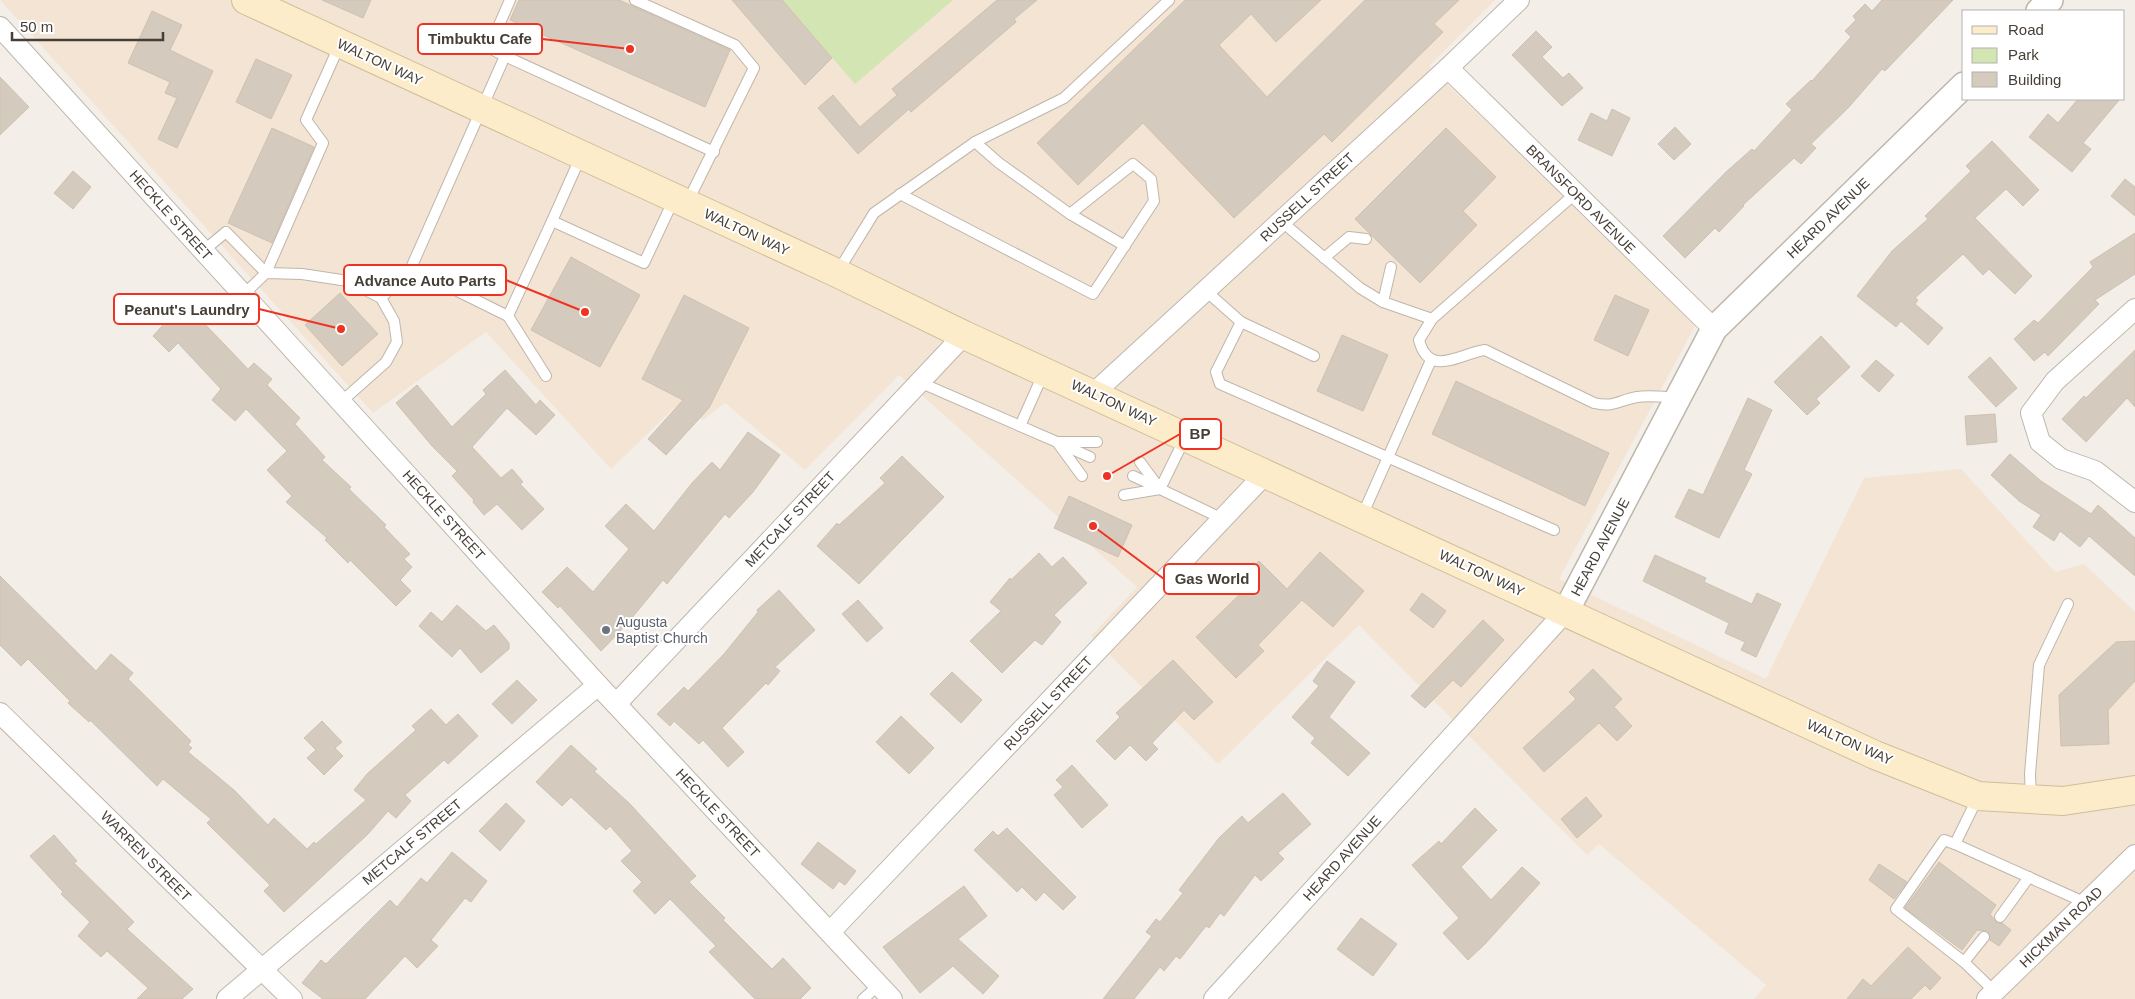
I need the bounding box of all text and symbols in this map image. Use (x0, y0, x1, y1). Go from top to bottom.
scale bar (12, 10, 164, 42)
legend (1962, 10, 2125, 100)
text: 50 m (20, 18, 53, 35)
text: Road (2008, 21, 2044, 38)
callout: Timbuktu Cafe (418, 24, 542, 54)
text: Timbuktu Cafe (428, 30, 532, 47)
street label: WALTON WAY (335, 35, 426, 89)
text: Park (2008, 46, 2039, 63)
text: Building (2008, 71, 2061, 88)
street label: BRANSFORD AVENUE (1523, 141, 1639, 257)
street label: RUSSELL STREET (1257, 149, 1358, 245)
street label: HECKLE STREET (127, 167, 216, 263)
street label: HEARD AVENUE (1783, 175, 1873, 261)
street label: WALTON WAY (702, 205, 793, 259)
callout: Advance Auto Parts (344, 265, 506, 295)
text: Advance Auto Parts (354, 272, 496, 289)
callout: Peanut's Laundry (114, 294, 259, 324)
text: Peanut's Laundry (124, 301, 250, 318)
street label: WALTON WAY (1069, 376, 1160, 430)
callout: BP (1180, 419, 1221, 449)
text: BP (1190, 425, 1210, 442)
street label: HECKLE STREET (400, 467, 489, 563)
street label: METCALF STREET (742, 468, 839, 570)
street label: HEARD AVENUE (1567, 495, 1633, 599)
street label: WALTON WAY (1437, 546, 1528, 600)
callout: Gas World (1164, 564, 1259, 594)
text: Gas World (1175, 570, 1249, 587)
place label: Augusta Baptist Church (616, 614, 708, 646)
marker: Augusta Baptist Church (600, 624, 612, 636)
street label: RUSSELL STREET (1000, 652, 1096, 753)
street label: WALTON WAY (1805, 716, 1896, 768)
street label: HECKLE STREET (673, 765, 763, 861)
street label: METCALF STREET (359, 796, 465, 888)
street label: WARREN STREET (98, 808, 195, 905)
street label: HEARD AVENUE (1300, 812, 1384, 904)
street label: HICKMAN ROAD (2016, 883, 2106, 971)

